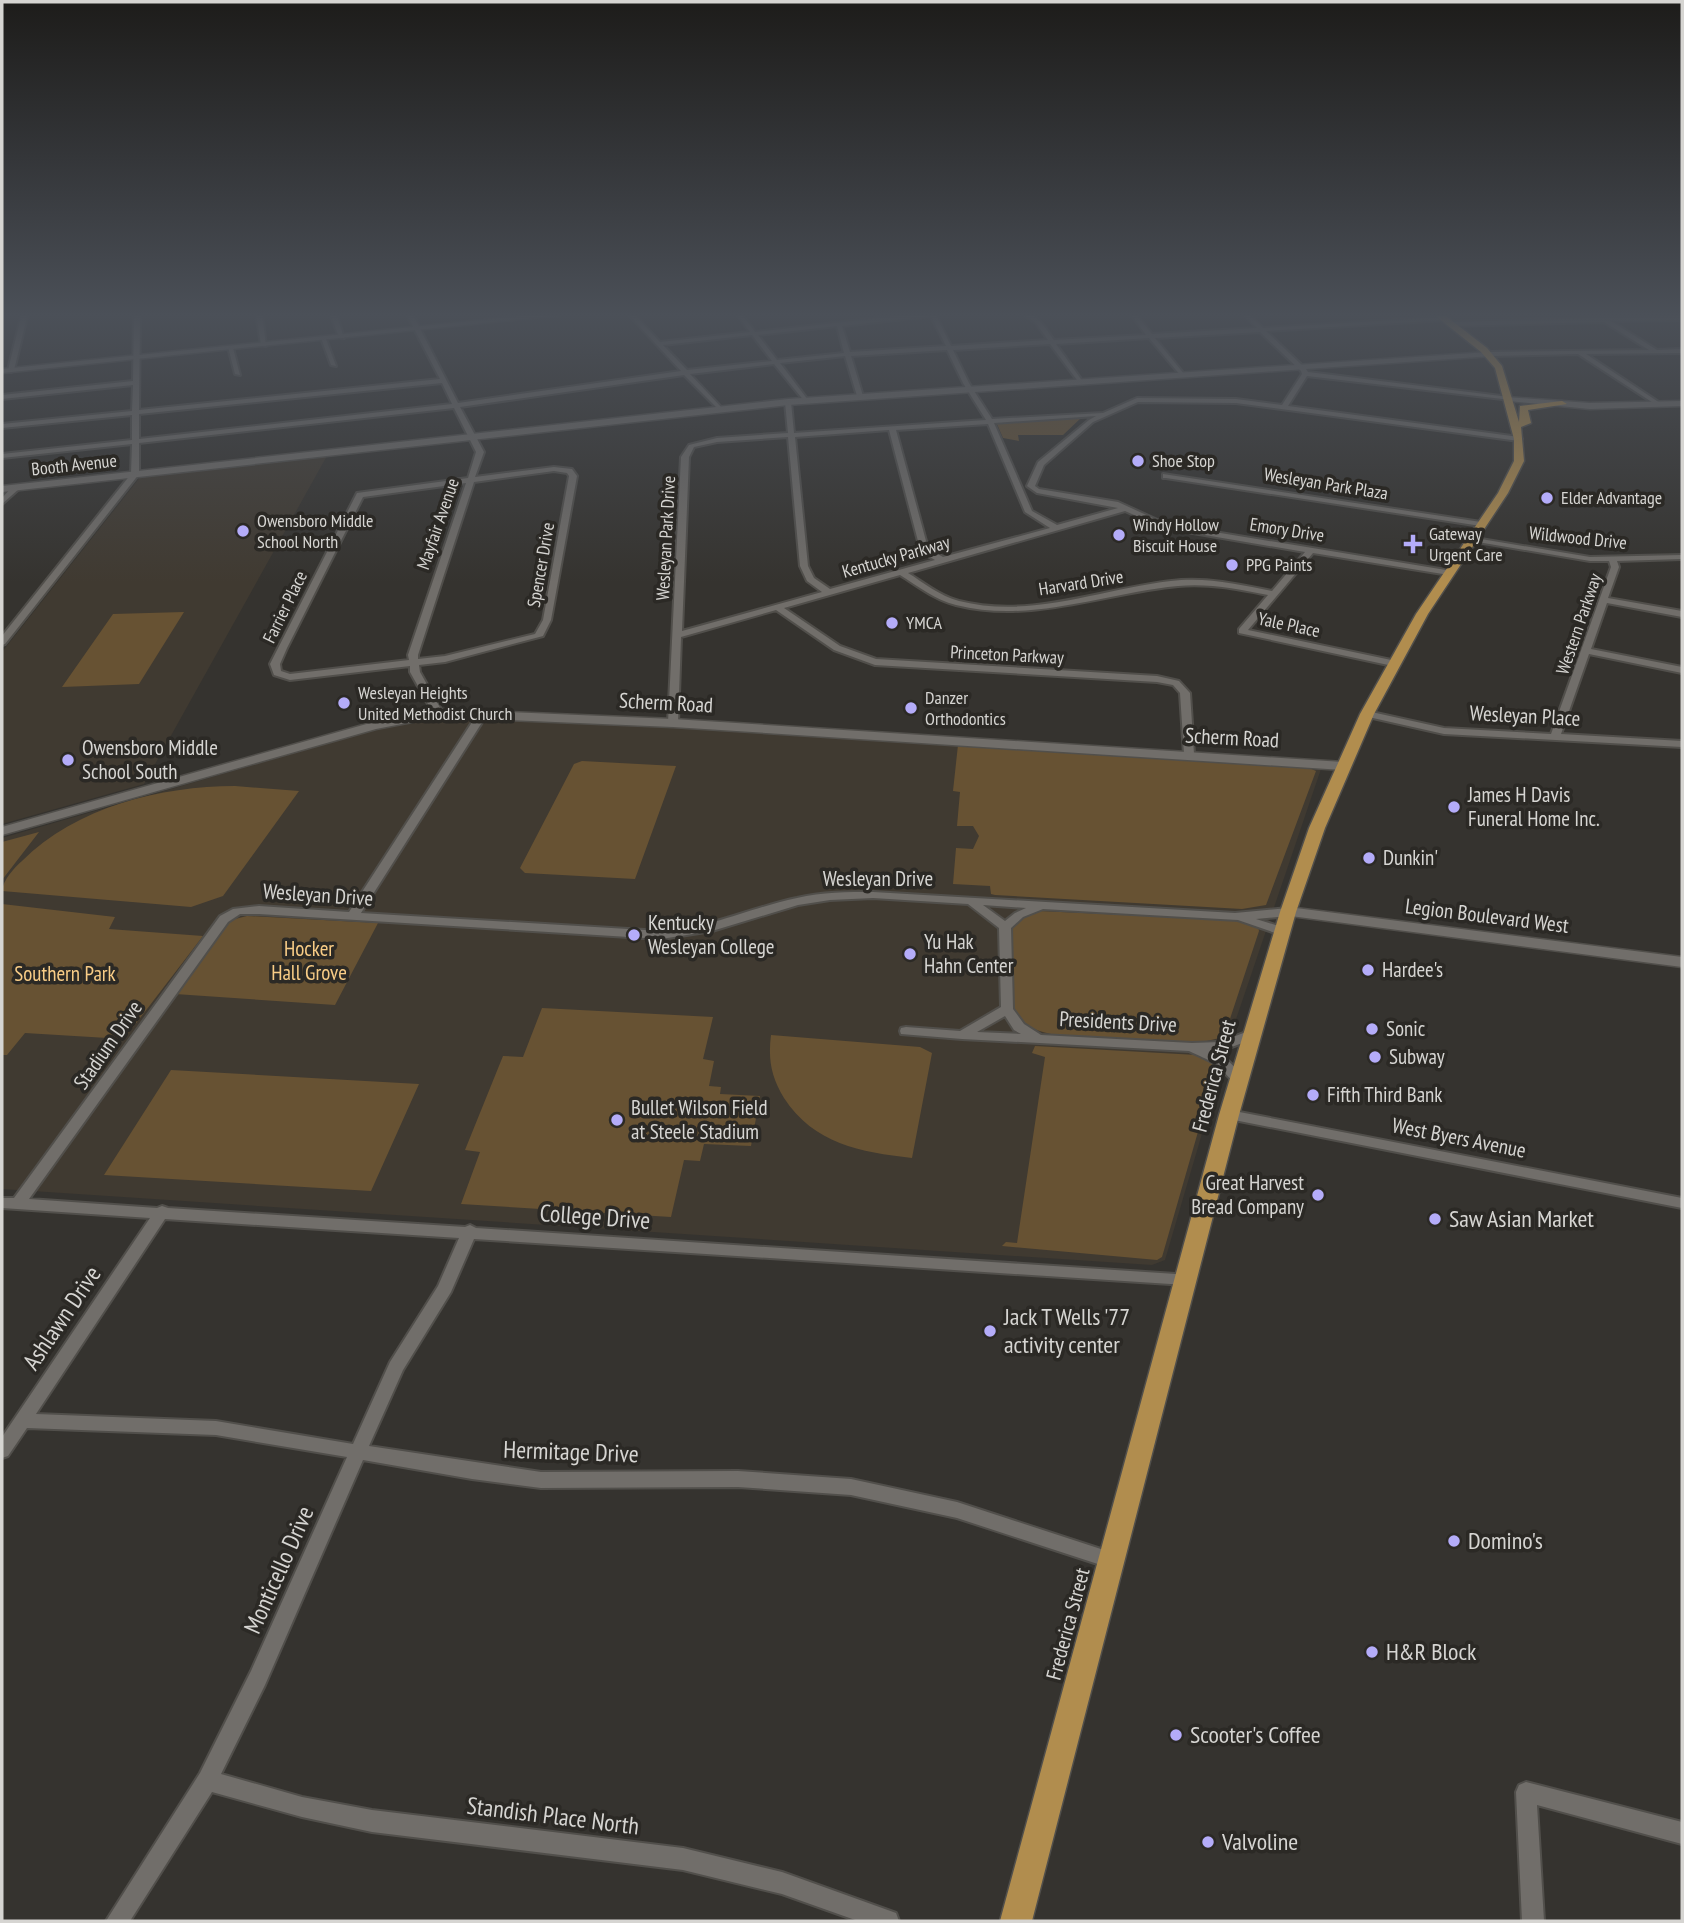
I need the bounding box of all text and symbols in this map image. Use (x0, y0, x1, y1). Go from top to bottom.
street label: Booth Avenue (30, 449, 118, 480)
place label: Shoe Stop (1152, 449, 1215, 472)
marker: Shoe Stop (1130, 453, 1146, 469)
street label: Wesleyan Park Plaza (1262, 462, 1390, 505)
street label: Mayfair Avenue (411, 475, 464, 572)
street label: Wesleyan Park Drive (651, 475, 680, 601)
place label: Elder Advantage (1561, 486, 1662, 509)
marker: Elder Advantage (1539, 490, 1555, 506)
place label: Owensboro Middle School North (257, 509, 373, 553)
street label: Emory Drive (1248, 512, 1326, 547)
place label: Windy Hollow Biscuit House (1133, 513, 1219, 557)
street label: Spencer Drive (522, 521, 559, 609)
street label: Wildwood Drive (1528, 521, 1628, 554)
place label: Gateway Urgent Care (1429, 522, 1503, 566)
marker: Owensboro Middle School North (235, 523, 251, 539)
marker: Windy Hollow Biscuit House (1111, 527, 1127, 543)
street label: Kentucky Parkway (839, 530, 953, 583)
marker: Gateway Urgent Care (1403, 534, 1423, 554)
place label: PPG Paints (1246, 553, 1312, 576)
marker: PPG Paints (1224, 557, 1240, 573)
street label: Harvard Drive (1037, 564, 1125, 601)
street label: Farrier Place (257, 567, 312, 647)
street label: Western Parkway (1551, 570, 1607, 677)
street label: Yale Place (1256, 607, 1322, 642)
place label: YMCA (906, 611, 942, 634)
marker: YMCA (884, 615, 900, 631)
street label: Princeton Parkway (950, 640, 1065, 669)
place label: Wesleyan Heights United Methodist Church (358, 681, 512, 725)
place label: Danzer Orthodontics (925, 686, 1006, 730)
street label: Scherm Road (618, 687, 714, 718)
marker: Wesleyan Heights United Methodist Church (336, 695, 352, 711)
street label: Wesleyan Place (1469, 699, 1581, 732)
marker: Danzer Orthodontics (903, 700, 919, 716)
street label: Scherm Road (1184, 722, 1280, 753)
place label: Owensboro Middle School South (82, 734, 218, 785)
marker: Owensboro Middle School South (60, 752, 76, 768)
place label: James H Davis Funeral Home Inc. (1467, 781, 1600, 832)
marker: James H Davis Funeral Home Inc. (1446, 799, 1462, 815)
place label: Dunkin' (1383, 844, 1438, 871)
marker: Dunkin' (1361, 850, 1377, 866)
street label: Wesleyan Drive (823, 865, 933, 892)
street label: Wesleyan Drive (262, 877, 374, 912)
street label: Legion Boulevard West (1404, 892, 1570, 939)
place label: Kentucky Wesleyan College (648, 909, 774, 960)
marker: Kentucky Wesleyan College (626, 927, 642, 943)
place label: Yu Hak Hahn Center (924, 928, 1014, 979)
park label: Hocker Hall Grove (271, 935, 347, 986)
marker: Yu Hak Hahn Center (902, 946, 918, 962)
place label: Hardee's (1382, 956, 1443, 983)
park label: Southern Park (14, 960, 116, 987)
marker: Hardee's (1360, 962, 1376, 978)
street label: Stadium Drive (67, 995, 148, 1094)
street label: Presidents Drive (1059, 1005, 1177, 1038)
place label: Sonic (1386, 1015, 1426, 1042)
street label: Frederica Street (1186, 1017, 1241, 1135)
marker: Sonic (1364, 1021, 1380, 1037)
place label: Subway (1389, 1043, 1445, 1070)
marker: Subway (1367, 1049, 1383, 1065)
place label: Fifth Third Bank (1327, 1081, 1442, 1108)
marker: Fifth Third Bank (1305, 1087, 1321, 1103)
place label: Bullet Wilson Field at Steele Stadium (631, 1094, 768, 1145)
street label: West Byers Avenue (1390, 1111, 1528, 1164)
marker: Bullet Wilson Field at Steele Stadium (609, 1112, 625, 1128)
place label: Great Harvest Bread Company (1191, 1169, 1304, 1220)
marker: Great Harvest Bread Company (1310, 1187, 1326, 1203)
street label: College Drive (539, 1197, 651, 1236)
place label: Saw Asian Market (1449, 1203, 1594, 1234)
marker: Saw Asian Market (1427, 1211, 1443, 1227)
street label: Ashlawn Drive (16, 1260, 108, 1376)
place label: Jack T Wells '77 activity center (1003, 1301, 1130, 1360)
marker: Jack T Wells '77 activity center (982, 1323, 998, 1339)
street label: Hermitage Drive (503, 1434, 639, 1469)
street label: Monticello Drive (237, 1501, 320, 1638)
place label: Domino's (1468, 1525, 1543, 1556)
marker: Domino's (1446, 1533, 1462, 1549)
street label: Frederica Street (1040, 1565, 1095, 1683)
place label: H&R Block (1386, 1636, 1477, 1667)
marker: H&R Block (1364, 1644, 1380, 1660)
place label: Scooter's Coffee (1190, 1719, 1321, 1750)
marker: Scooter's Coffee (1168, 1727, 1184, 1743)
street label: Standish Place North (465, 1790, 641, 1841)
place label: Valvoline (1221, 1826, 1298, 1857)
marker: Valvoline (1200, 1834, 1216, 1850)

